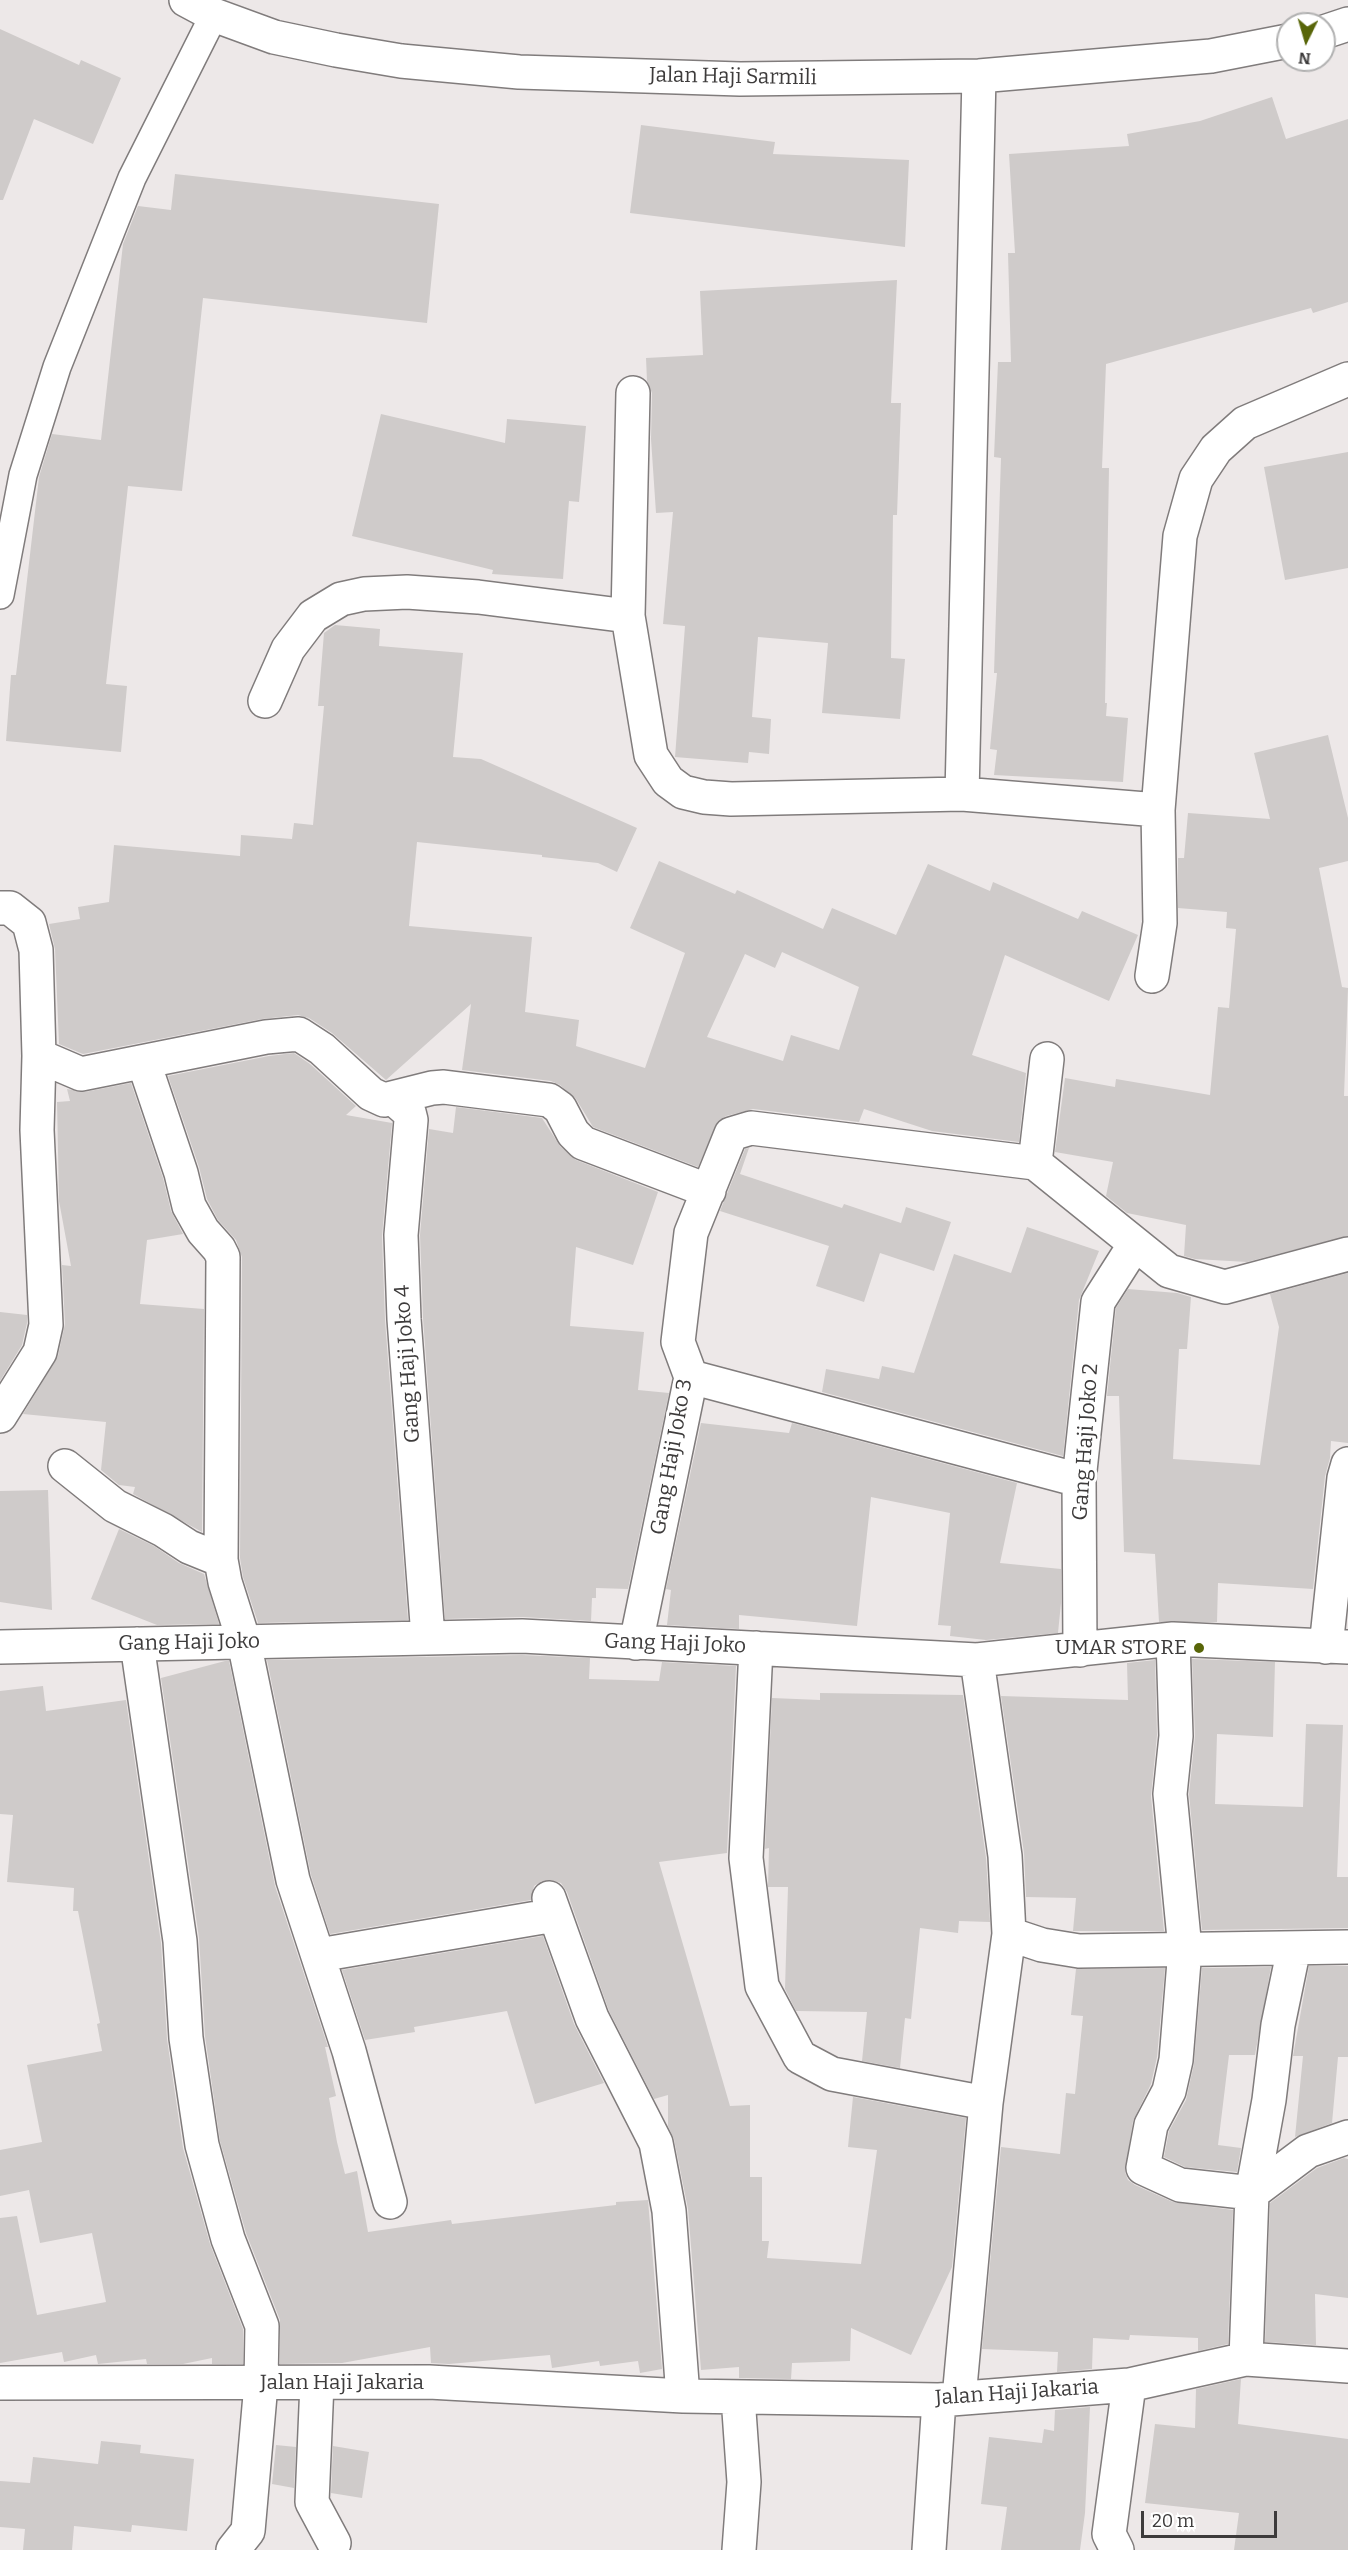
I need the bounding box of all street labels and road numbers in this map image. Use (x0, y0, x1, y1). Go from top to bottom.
street label: Jalan Haji Sarmili (649, 63, 817, 91)
street label: Gang Haji Joko 4 (390, 1284, 426, 1444)
street label: Gang Haji Joko 2 (1068, 1363, 1104, 1521)
street label: Gang Haji Joko 3 (646, 1377, 698, 1537)
street label: Gang Haji Joko (118, 1629, 260, 1657)
street label: Gang Haji Joko (604, 1629, 746, 1659)
street label: Jalan Haji Jakaria (260, 2370, 424, 2396)
street label: Jalan Haji Jakaria (934, 2375, 1100, 2411)

